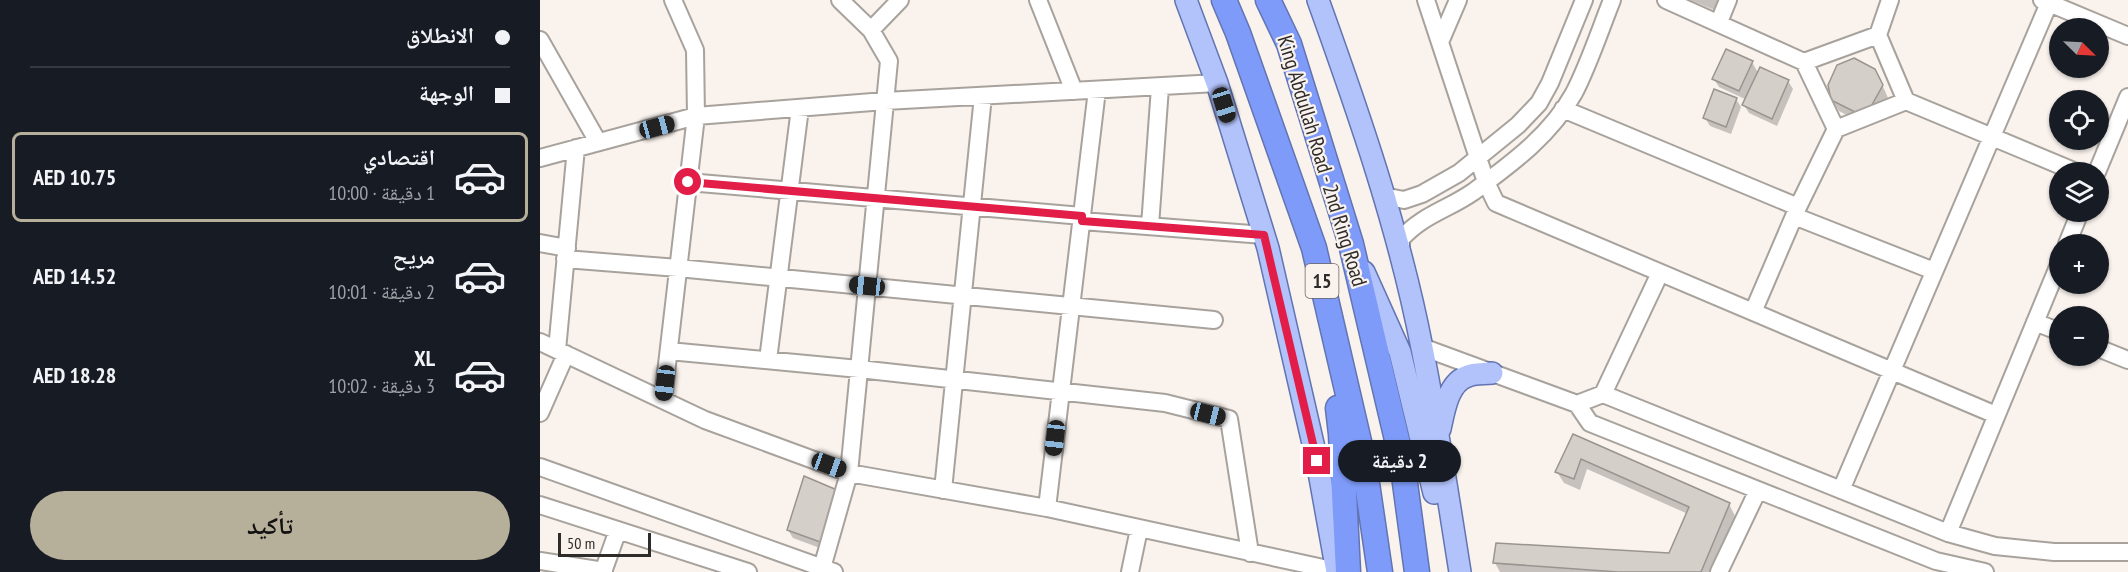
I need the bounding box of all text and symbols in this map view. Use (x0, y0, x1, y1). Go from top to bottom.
north arrow (2049, 18, 2109, 78)
map controls (2049, 18, 2109, 366)
text: الانطلاق (406, 21, 474, 49)
street label: King Abdullah Road - 2nd Ring Road (1271, 32, 1374, 290)
text: الوجهة (419, 79, 474, 107)
car (1210, 85, 1238, 125)
button: locate (2049, 90, 2109, 150)
car (637, 114, 677, 140)
text: اقتصادي (363, 143, 435, 171)
icon: car (453, 150, 507, 204)
button: layers (2049, 162, 2109, 222)
text: AED 10.75 (33, 163, 116, 191)
route start (674, 168, 701, 195)
text: 1 دقيقة · 10:00 (328, 180, 435, 206)
button: + (2049, 234, 2109, 294)
text: مريح (392, 242, 435, 270)
icon: car (453, 249, 507, 303)
text: AED 14.52 (33, 262, 116, 290)
road number: 15 (1306, 264, 1338, 298)
car (848, 275, 886, 297)
text: 2 دقيقة · 10:01 (328, 279, 435, 305)
button: − (2049, 306, 2109, 366)
text: XL (414, 344, 435, 372)
icon: car (453, 348, 507, 402)
text: AED 18.28 (33, 361, 116, 389)
car (654, 364, 676, 402)
text: 3 دقيقة · 10:02 (328, 373, 435, 399)
car (1188, 401, 1228, 427)
car (1044, 419, 1066, 457)
callout: 2 دقيقة (1338, 440, 1461, 482)
route end (1303, 447, 1330, 474)
text: 2 دقيقة (1372, 448, 1427, 474)
car (809, 450, 849, 480)
button: تأكيد (30, 491, 510, 560)
scale bar (558, 530, 651, 558)
text: 50 m (567, 533, 595, 553)

